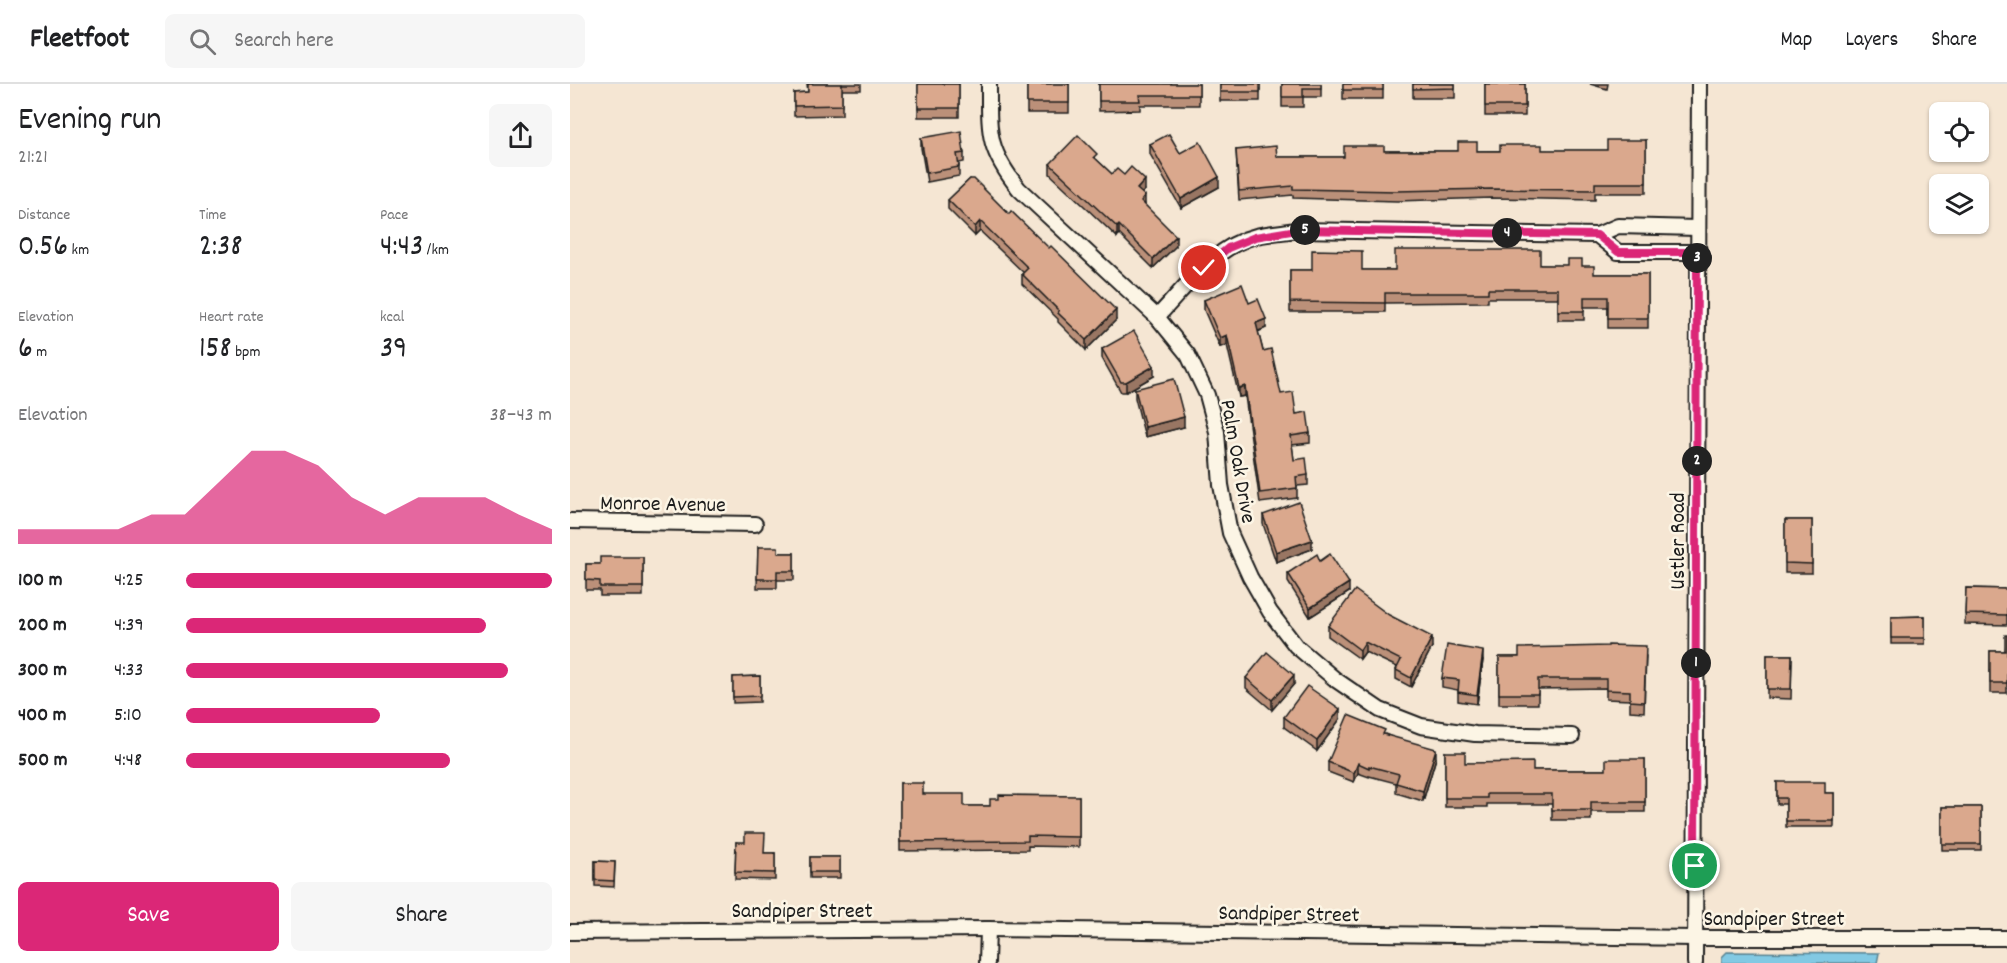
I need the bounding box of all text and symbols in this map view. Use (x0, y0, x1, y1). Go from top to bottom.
search box (165, 14, 585, 68)
text: Fleetfoot (30, 21, 129, 61)
icon: search (186, 25, 219, 58)
text: Search here (234, 26, 334, 57)
text: Map (1781, 26, 1812, 56)
text: Layers (1845, 26, 1898, 56)
text: Share (1931, 26, 1977, 56)
text: Evening run (18, 98, 162, 145)
map controls (1929, 102, 1989, 234)
button: locate (1929, 102, 1989, 162)
button: share (489, 104, 552, 167)
text: 21:21 (18, 144, 48, 172)
button: layers (1929, 174, 1989, 234)
text: Distance (18, 204, 70, 227)
text: Time (199, 204, 226, 227)
text: Pace (380, 204, 408, 227)
pin: 5 (1290, 215, 1320, 245)
text: 5 (1301, 218, 1309, 241)
pin: 4 (1492, 218, 1522, 248)
text: 4 (1504, 221, 1510, 244)
text: 0.56 (18, 227, 68, 270)
text: 2:38 (199, 227, 242, 270)
text: 4:43 (380, 227, 423, 270)
text: km (68, 239, 89, 262)
text: /km (423, 239, 449, 262)
pin (1178, 242, 1229, 293)
pin: 3 (1682, 243, 1712, 273)
text: 3 (1693, 246, 1701, 269)
icon: check (1187, 251, 1220, 284)
text: Elevation (18, 306, 74, 329)
text: Heart rate (199, 306, 264, 329)
text: kcal (380, 306, 404, 329)
text: 6 (18, 329, 33, 372)
text: 158 (199, 329, 232, 372)
text: 39 (380, 329, 407, 372)
text: m (33, 341, 47, 364)
text: bpm (232, 341, 260, 364)
street label: Palm Oak Drive (1210, 397, 1263, 526)
text: Elevation (18, 402, 88, 430)
text: 38–43 m (490, 402, 552, 430)
pin: 2 (1682, 446, 1712, 476)
text: 2 (1694, 449, 1701, 472)
street label: Monroe Avenue (600, 489, 726, 522)
street label: Ustler Road (1664, 492, 1695, 590)
text: 100 m (18, 567, 63, 595)
text: 4:25 (114, 567, 144, 595)
text: 200 m (18, 612, 67, 640)
text: 4:39 (114, 612, 144, 640)
pin: 1 (1681, 648, 1711, 678)
text: 1 (1694, 651, 1698, 674)
text: 300 m (18, 657, 67, 685)
text: 4:33 (114, 657, 143, 685)
text: 400 m (18, 702, 66, 730)
text: 5:10 (114, 702, 142, 730)
text: 500 m (18, 747, 67, 775)
text: 4:48 (114, 747, 142, 775)
pin (1669, 840, 1720, 891)
icon: arrive (1678, 849, 1711, 882)
button: Save (18, 882, 279, 951)
button: Share (291, 882, 552, 951)
street label: Sandpiper Street (731, 897, 873, 928)
street label: Sandpiper Street (1218, 899, 1360, 932)
street label: Sandpiper Street (1703, 905, 1845, 936)

